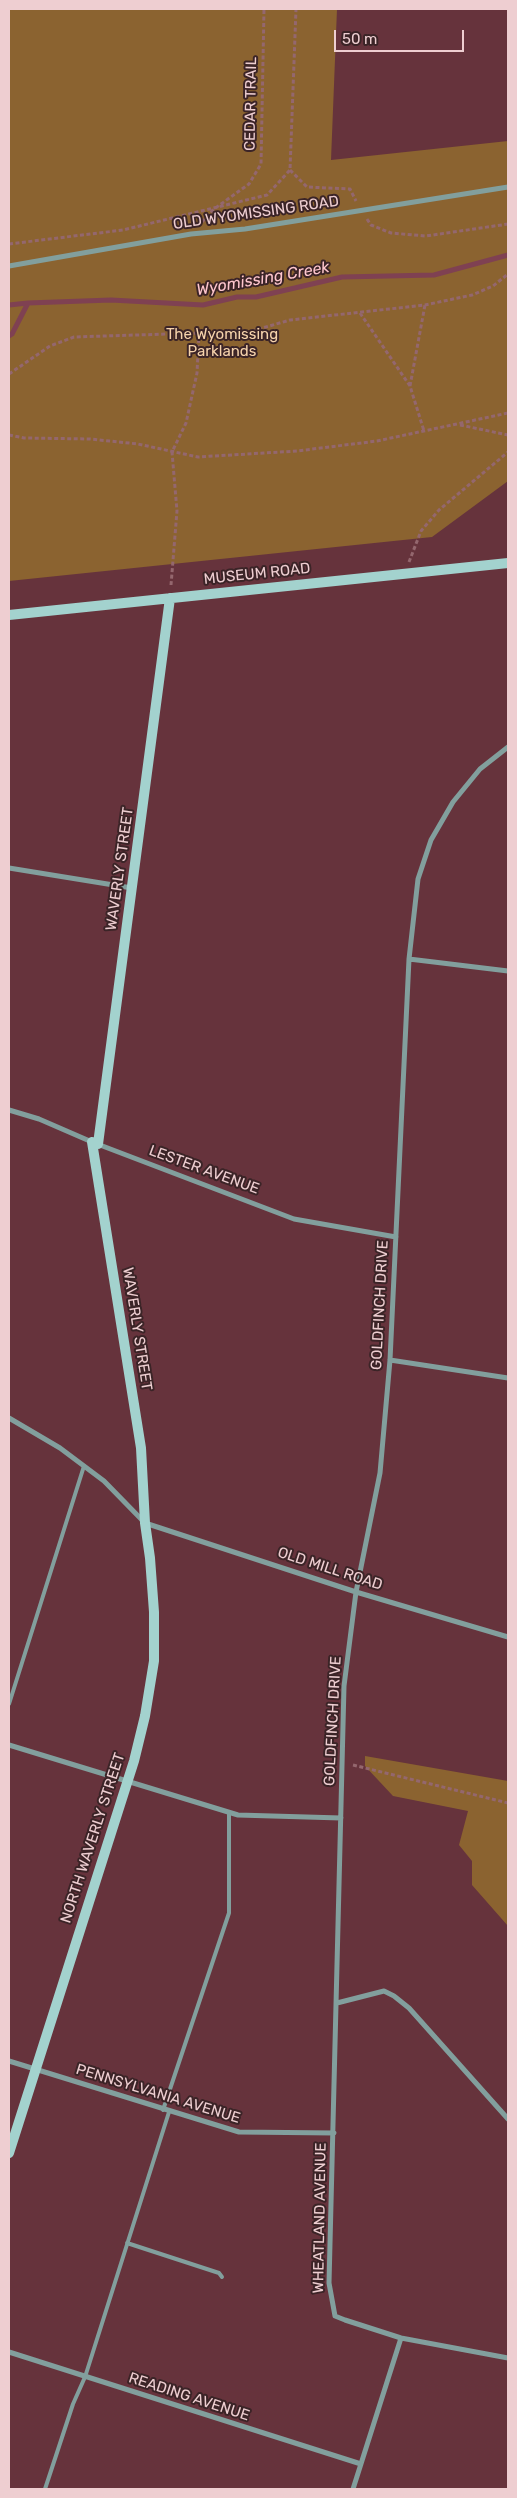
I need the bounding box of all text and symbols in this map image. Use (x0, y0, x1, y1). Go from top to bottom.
scale bar (337, 20, 467, 52)
text: 50 m (342, 30, 377, 48)
street label: CEDAR TRAIL (241, 57, 261, 151)
street label: OLD WYOMISSING ROAD (172, 192, 340, 234)
water label: Wyomissing Creek (195, 258, 331, 300)
park label: The Wyomissing Parklands (166, 326, 278, 361)
street label: MUSEUM ROAD (203, 559, 311, 589)
street label: WAVERLY STREET (102, 806, 138, 932)
street label: LESTER AVENUE (146, 1142, 262, 1198)
street label: GOLDFINCH DRIVE (368, 1240, 392, 1370)
street label: WAVERLY STREET (118, 1266, 156, 1392)
street label: OLD MILL ROAD (275, 1544, 385, 1594)
street label: GOLDFINCH DRIVE (321, 1656, 345, 1786)
street label: NORTH WAVERLY STREET (57, 1751, 129, 1925)
street label: PENNSYLVANIA AVENUE (74, 2060, 242, 2128)
street label: WHEATLAND AVENUE (310, 2143, 330, 2293)
street label: READING AVENUE (126, 2369, 252, 2425)

